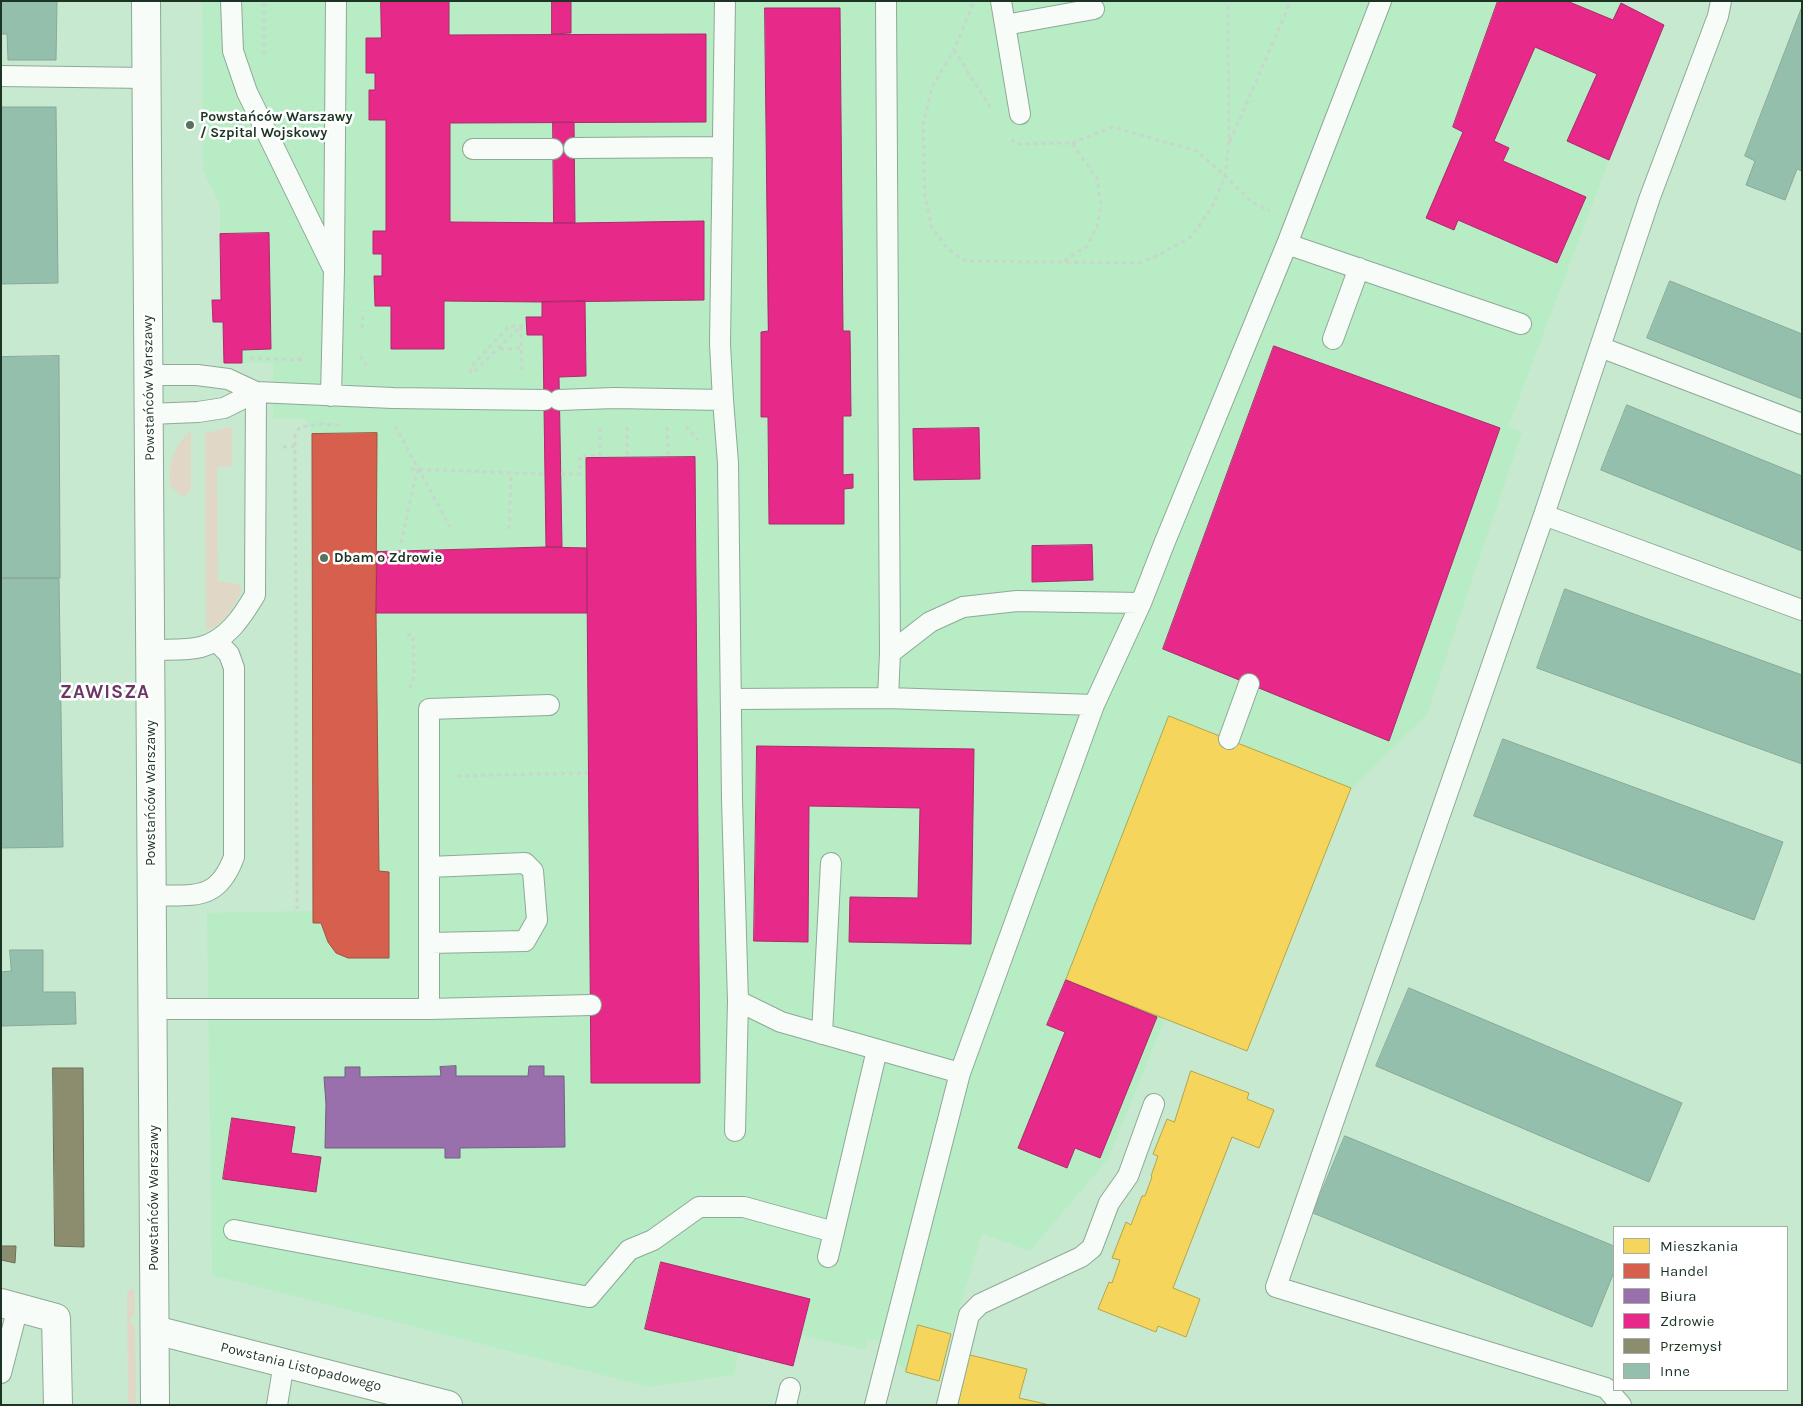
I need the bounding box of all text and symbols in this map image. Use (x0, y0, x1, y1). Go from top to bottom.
place label: Powstańców Warszawy / Szpital Wojskowy (200, 109, 353, 142)
marker: Powstańców Warszawy / Szpital Wojskowy (184, 119, 196, 131)
street label: Powstańców Warszawy (139, 315, 159, 461)
place label: Dbam o Zdrowie (334, 550, 442, 566)
marker: Dbam o Zdrowie (318, 552, 330, 564)
district label: ZAWISZA (59, 682, 151, 704)
street label: Powstańców Warszawy (143, 720, 159, 866)
street label: Powstańców Warszawy (146, 1125, 162, 1271)
legend (1613, 1226, 1788, 1391)
text: Mieszkania (1660, 1237, 1738, 1255)
text: Handel (1660, 1262, 1708, 1280)
text: Biura (1660, 1287, 1697, 1305)
text: Zdrowie (1660, 1312, 1714, 1330)
text: Przemysł (1660, 1337, 1722, 1355)
street label: Powstania Listopadowego (219, 1339, 383, 1395)
text: Inne (1660, 1362, 1690, 1380)

